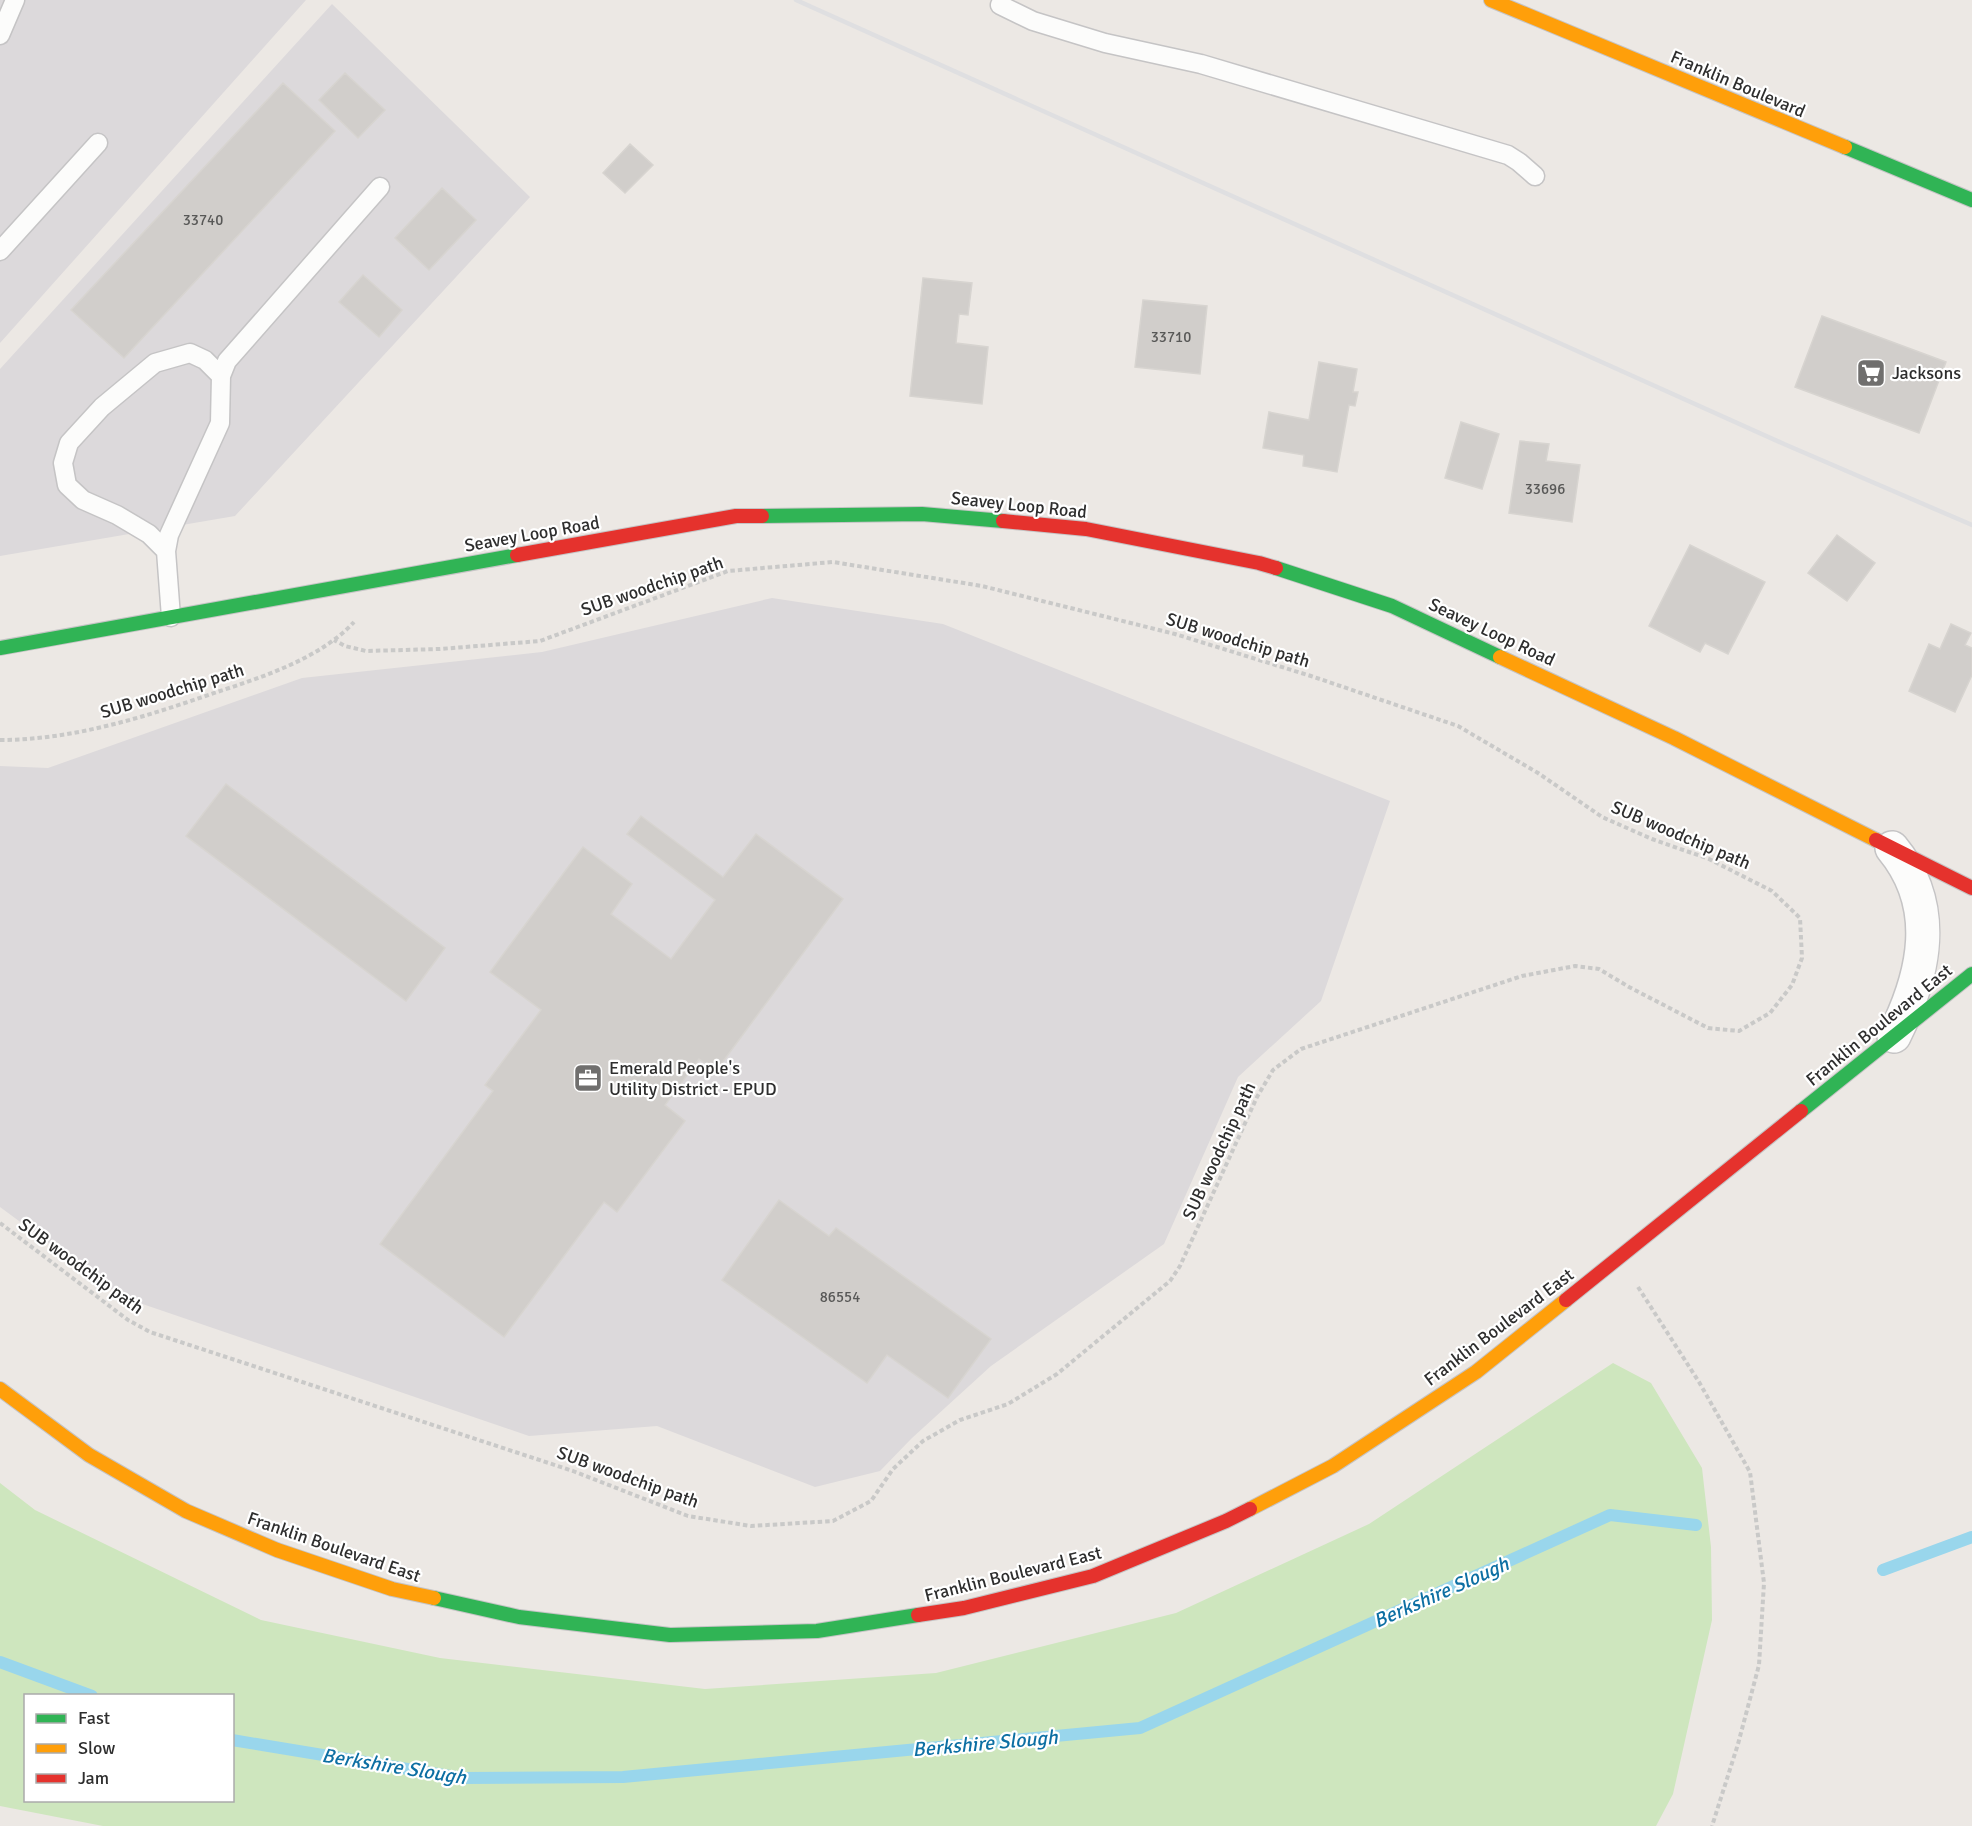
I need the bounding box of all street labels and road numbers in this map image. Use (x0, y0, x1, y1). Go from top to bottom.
street label: Franklin Boulevard (1667, 46, 1809, 122)
street label: Seavey Loop Road (950, 487, 1088, 523)
street label: Seavey Loop Road (463, 511, 601, 557)
street label: SUB woodchip path (578, 551, 726, 621)
street label: Seavey Loop Road (1425, 593, 1559, 671)
street label: SUB woodchip path (1163, 608, 1313, 672)
street label: SUB woodchip path (97, 659, 247, 723)
street label: SUB woodchip path (1608, 796, 1754, 874)
street label: Franklin Boulevard East (1801, 959, 1957, 1091)
street label: SUB woodchip path (1178, 1079, 1260, 1223)
street label: SUB woodchip path (14, 1213, 148, 1319)
street label: Franklin Boulevard East (1420, 1264, 1578, 1390)
street label: SUB woodchip path (554, 1441, 702, 1513)
street label: Franklin Boulevard East (245, 1507, 423, 1587)
street label: Franklin Boulevard East (922, 1541, 1104, 1607)

